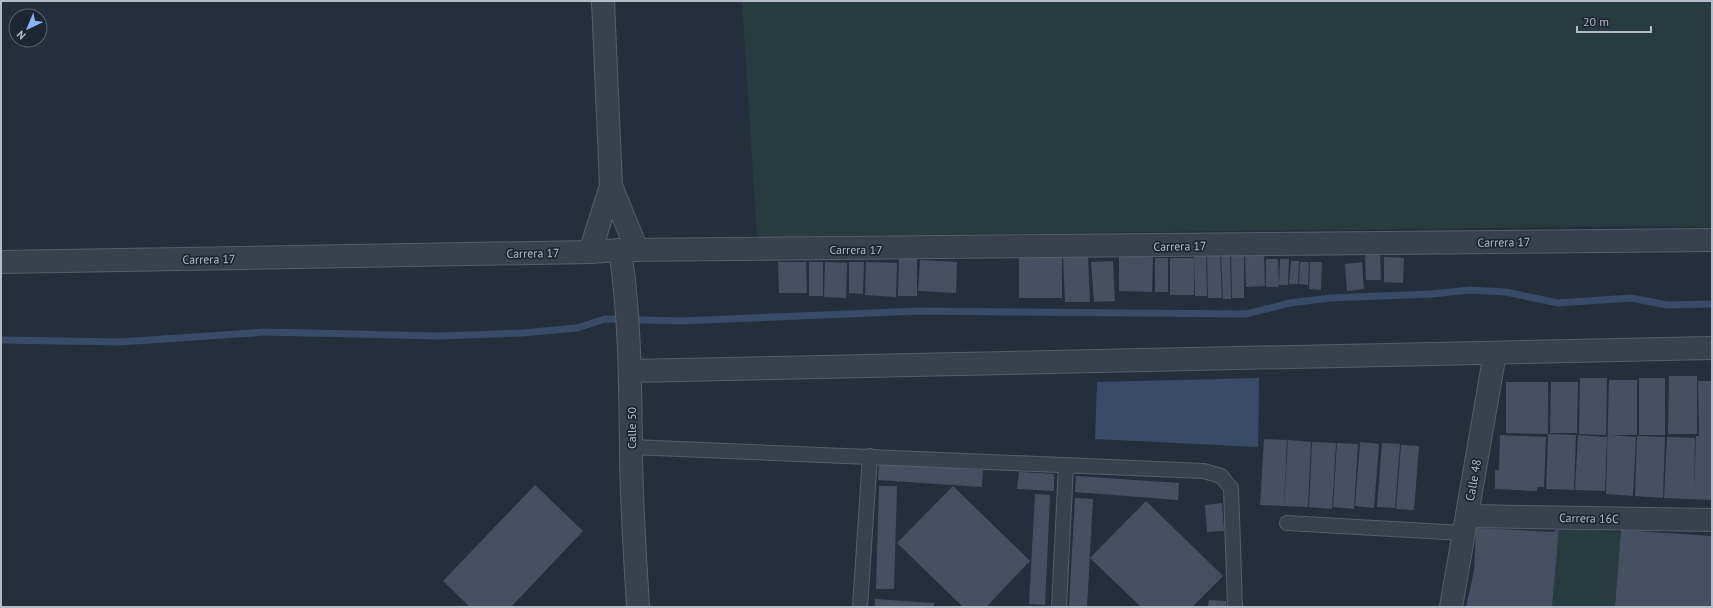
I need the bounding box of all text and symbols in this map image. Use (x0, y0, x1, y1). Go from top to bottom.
north arrow (8, 8, 48, 48)
scale bar (1577, 8, 1651, 34)
text: 20 m (1583, 14, 1609, 29)
text: N (14, 28, 29, 43)
street label: Carrera 17 (1477, 234, 1531, 250)
street label: Carrera 17 (1153, 238, 1207, 254)
street label: Carrera 17 (829, 242, 883, 257)
street label: Carrera 17 (506, 245, 560, 261)
street label: Carrera 17 (182, 251, 236, 267)
street label: Calle 50 (624, 407, 639, 449)
street label: Calle 48 (1462, 458, 1484, 502)
street label: Carrera 16C (1559, 510, 1619, 526)

